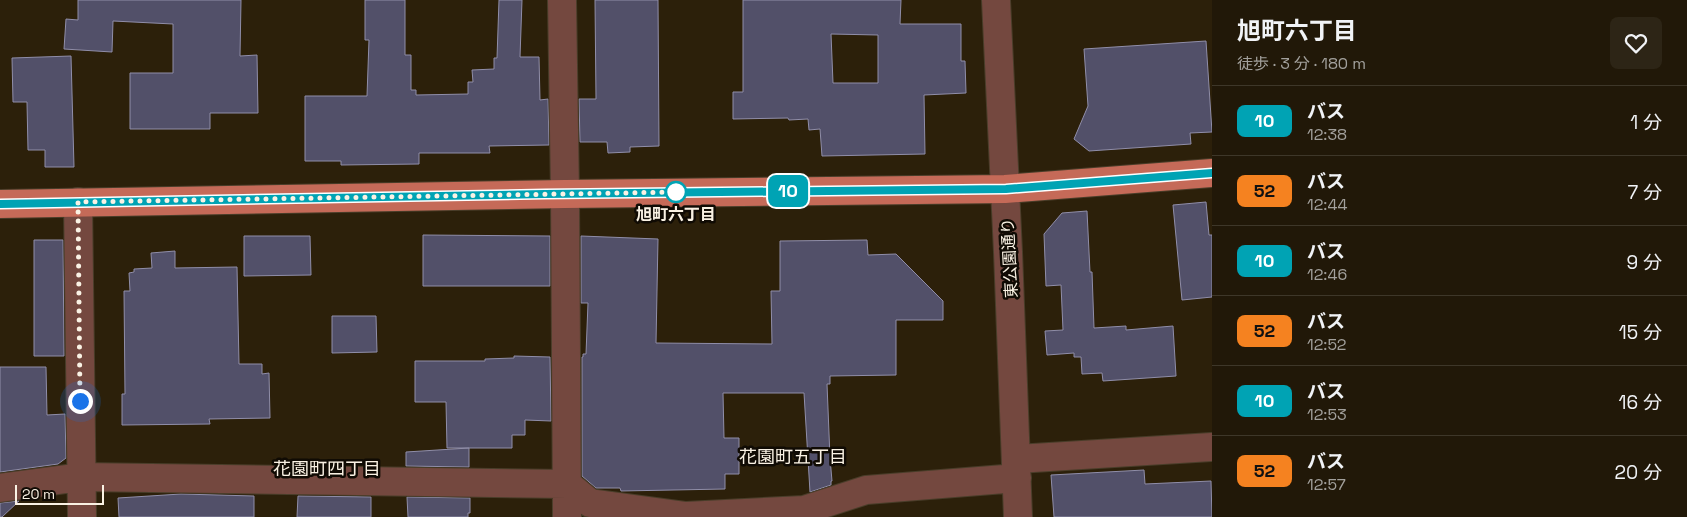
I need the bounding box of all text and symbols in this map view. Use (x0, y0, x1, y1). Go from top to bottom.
text: 旭町六丁目 (1237, 15, 1357, 46)
button: heart (1610, 17, 1662, 69)
text: 徒歩 · 3 分 · 180 m (1237, 53, 1366, 74)
text: バス (1307, 99, 1345, 124)
text: 10 (1255, 109, 1274, 132)
text: 1 分 (1630, 110, 1662, 135)
text: 12:38 (1307, 124, 1347, 145)
text: バス (1307, 169, 1345, 194)
line badge: 10 (766, 175, 810, 207)
text: 10 (778, 179, 798, 202)
text: 52 (1254, 179, 1275, 202)
text: 7 分 (1627, 180, 1662, 205)
marker: 旭町六丁目 (665, 181, 687, 203)
text: 12:44 (1307, 194, 1347, 215)
place label: 旭町六丁目 (636, 204, 716, 225)
street label: 東公園通り (997, 217, 1022, 298)
text: バス (1307, 239, 1345, 264)
text: 10 (1255, 249, 1274, 272)
text: 9 分 (1626, 250, 1662, 275)
text: 12:46 (1307, 264, 1347, 285)
text: バス (1307, 309, 1345, 334)
text: 52 (1254, 319, 1275, 342)
text: 15 分 (1619, 320, 1662, 345)
text: 12:52 (1307, 334, 1347, 355)
text: バス (1307, 379, 1345, 404)
your location (68, 389, 93, 414)
text: 10 (1255, 389, 1274, 412)
text: 16 分 (1619, 390, 1662, 415)
text: 12:53 (1307, 404, 1347, 425)
district label: 花園町五丁目 (739, 445, 847, 468)
text: バス (1307, 449, 1345, 474)
district label: 花園町四丁目 (273, 457, 381, 480)
text: 52 (1254, 459, 1275, 482)
text: 20 分 (1614, 460, 1662, 485)
text: 12:57 (1307, 474, 1346, 495)
scale bar (15, 482, 104, 505)
text: 20 m (22, 485, 55, 503)

